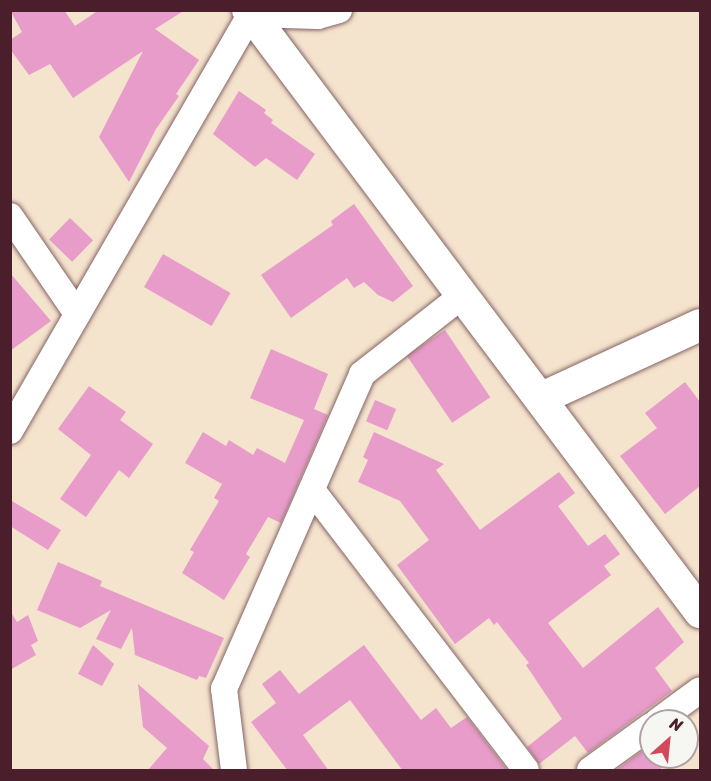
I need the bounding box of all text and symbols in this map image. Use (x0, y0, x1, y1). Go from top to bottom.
north arrow (639, 709, 699, 769)
text: N (665, 709, 688, 740)

